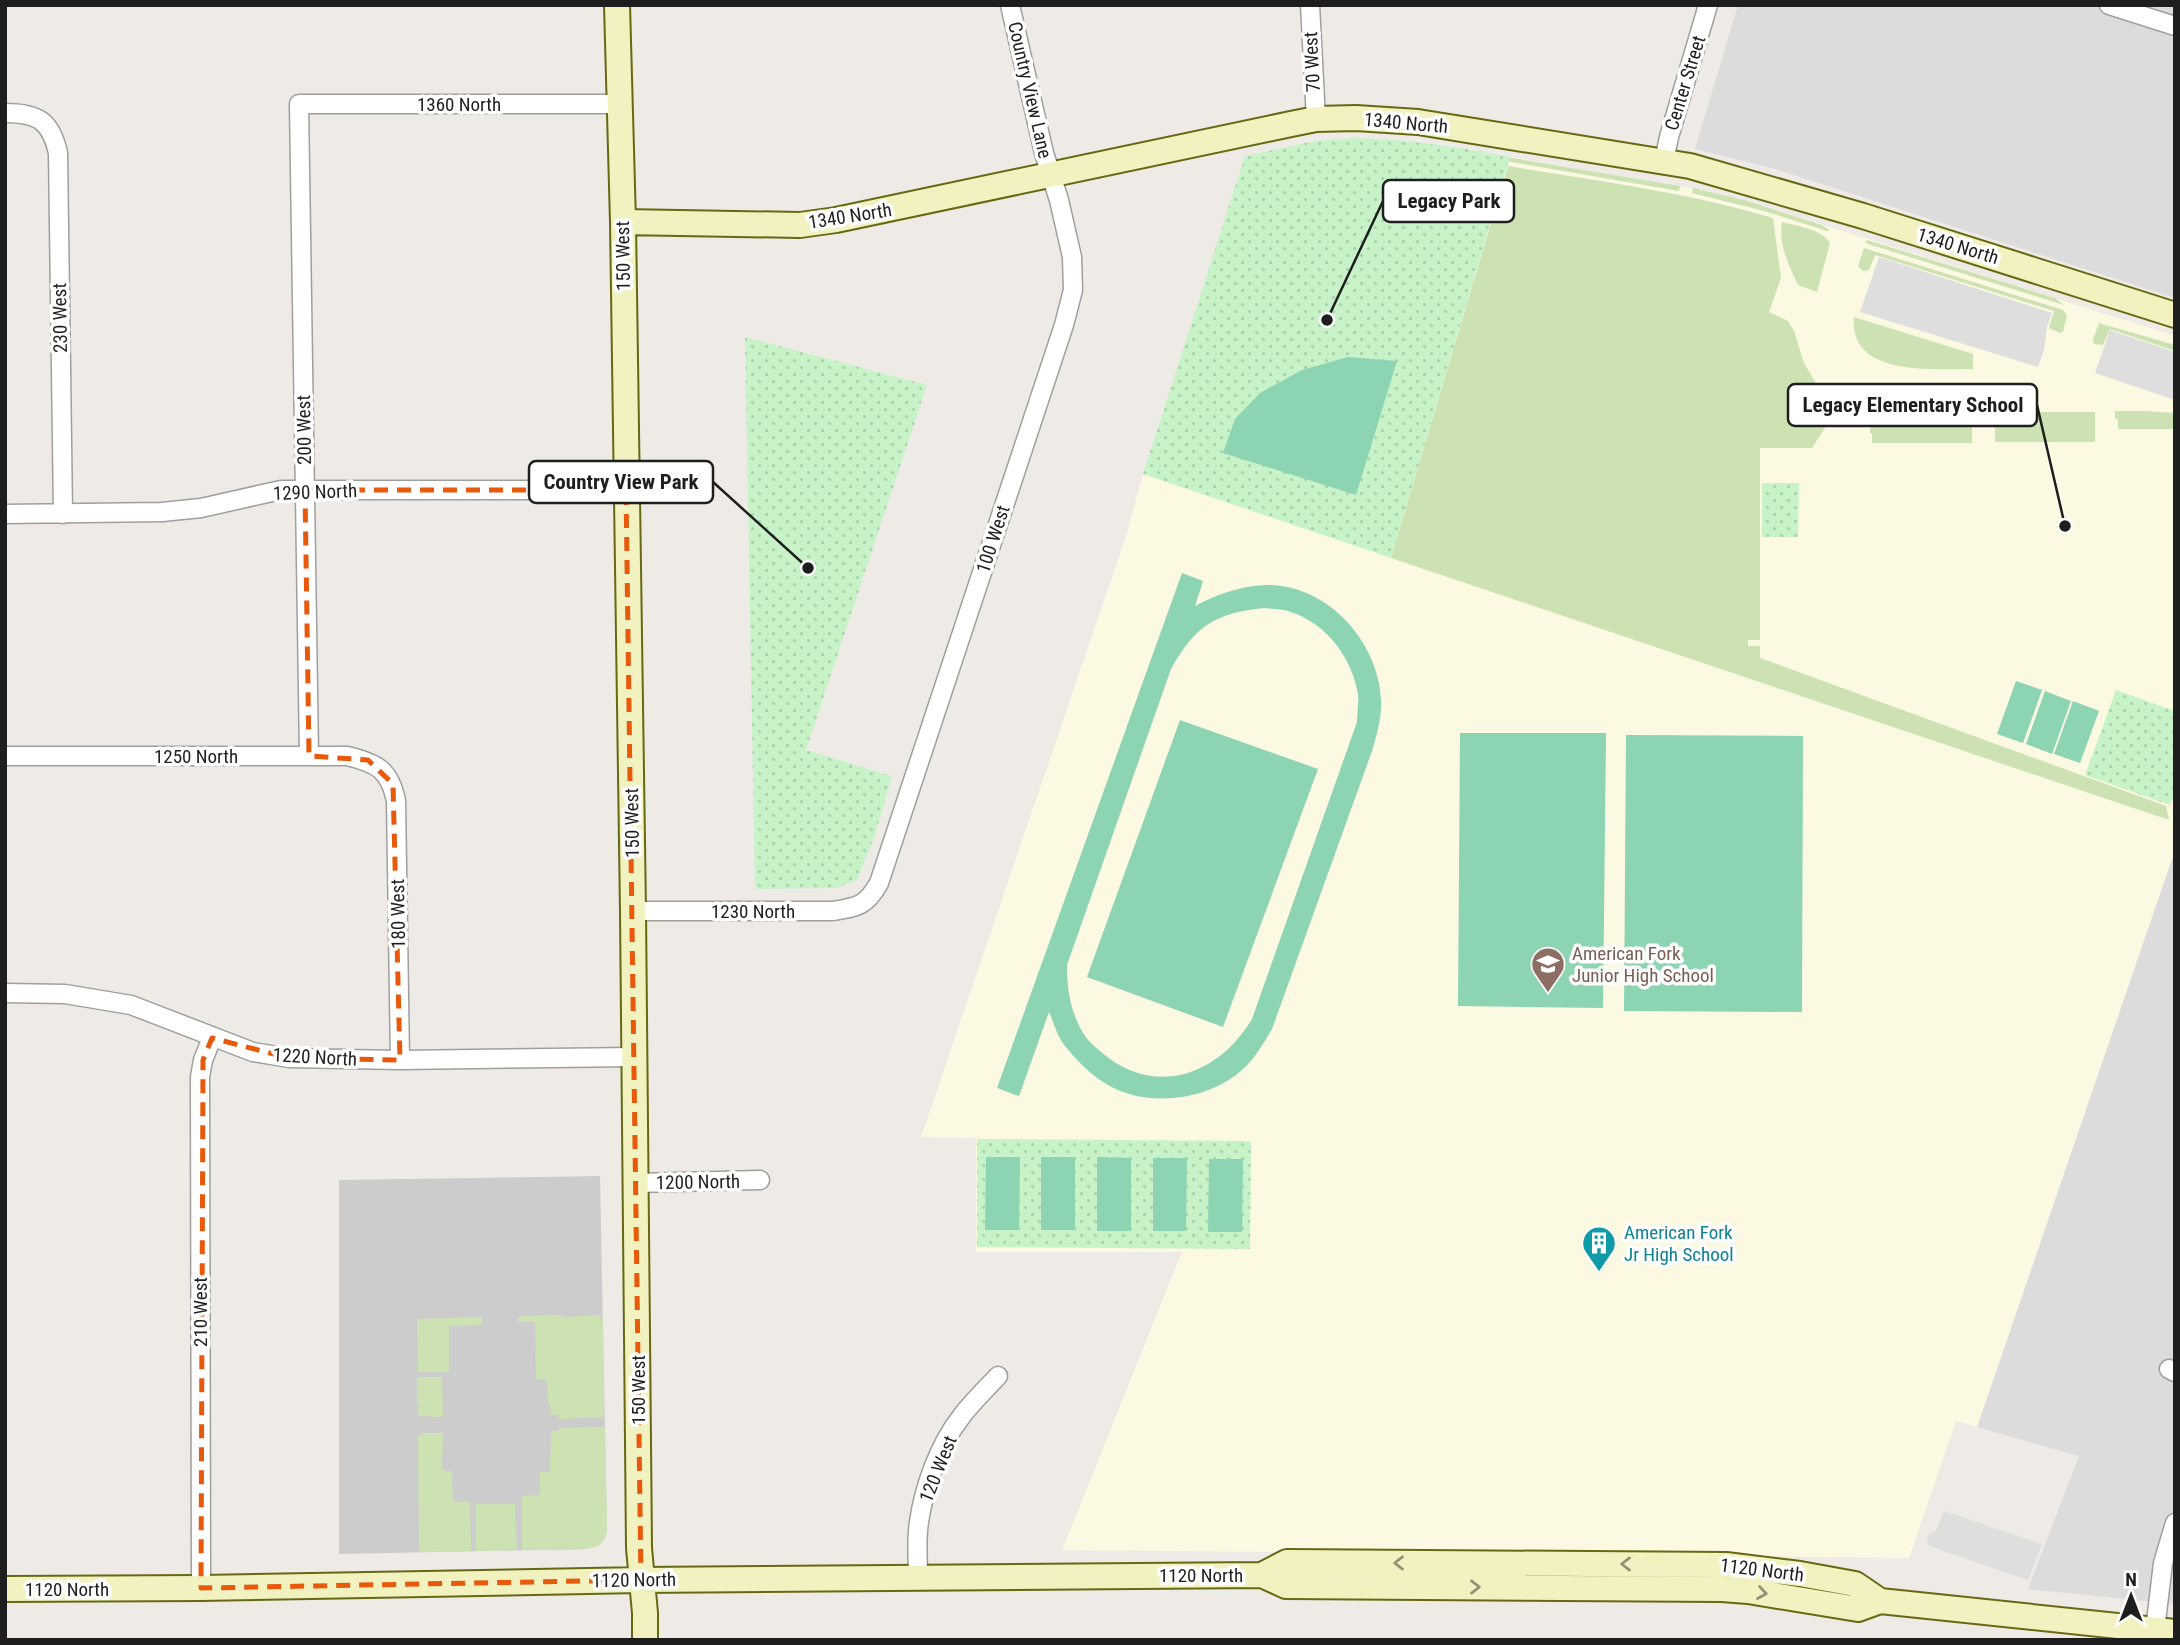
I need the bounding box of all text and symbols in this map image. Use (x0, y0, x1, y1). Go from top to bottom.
street label: Country View Lane (1003, 19, 1057, 161)
street label: 70 West (1299, 31, 1325, 93)
street label: Center Street (1660, 33, 1710, 133)
street label: 1360 North (417, 93, 501, 116)
street label: 1340 North (1363, 108, 1449, 138)
callout: Legacy Park (1383, 180, 1514, 222)
text: Legacy Park (1397, 189, 1502, 213)
street label: 1340 North (807, 198, 893, 234)
street label: 150 West (611, 221, 635, 291)
street label: 1340 North (1914, 223, 2002, 269)
street label: 230 West (48, 283, 72, 353)
callout: Legacy Elementary School (1788, 384, 2037, 426)
text: Legacy Elementary School (1802, 393, 2024, 417)
street label: 200 West (292, 395, 316, 465)
callout: Country View Park (529, 461, 713, 503)
text: Country View Park (543, 470, 700, 494)
street label: 1290 North (272, 479, 358, 505)
street label: 100 West (971, 502, 1015, 576)
street label: 1250 North (154, 745, 238, 768)
street label: 150 West (620, 788, 644, 858)
street label: 180 West (386, 879, 410, 949)
street label: 1230 North (711, 900, 795, 923)
place label: American Fork Junior High School (1572, 942, 1714, 987)
school or university icon: American Fork Junior High School (1529, 945, 1567, 994)
street label: 1220 North (272, 1043, 358, 1071)
street label: 1200 North (656, 1170, 740, 1194)
place label: American Fork Jr High School (1624, 1221, 1734, 1266)
building icon: American Fork Jr High School (1580, 1224, 1618, 1273)
street label: 210 West (189, 1277, 212, 1347)
street label: 150 West (627, 1355, 650, 1425)
street label: 120 West (914, 1432, 962, 1506)
street label: 1120 North (1719, 1553, 1805, 1587)
one-way arrow (1393, 1555, 1404, 1571)
one-way arrow (1621, 1556, 1631, 1572)
north arrow (2096, 1561, 2166, 1631)
street label: 1120 North (1159, 1564, 1243, 1587)
street label: 1120 North (592, 1568, 676, 1592)
text: N (2125, 1568, 2137, 1591)
street label: 1120 North (25, 1578, 109, 1601)
one-way arrow (1470, 1579, 1481, 1595)
one-way arrow (1756, 1585, 1768, 1600)

